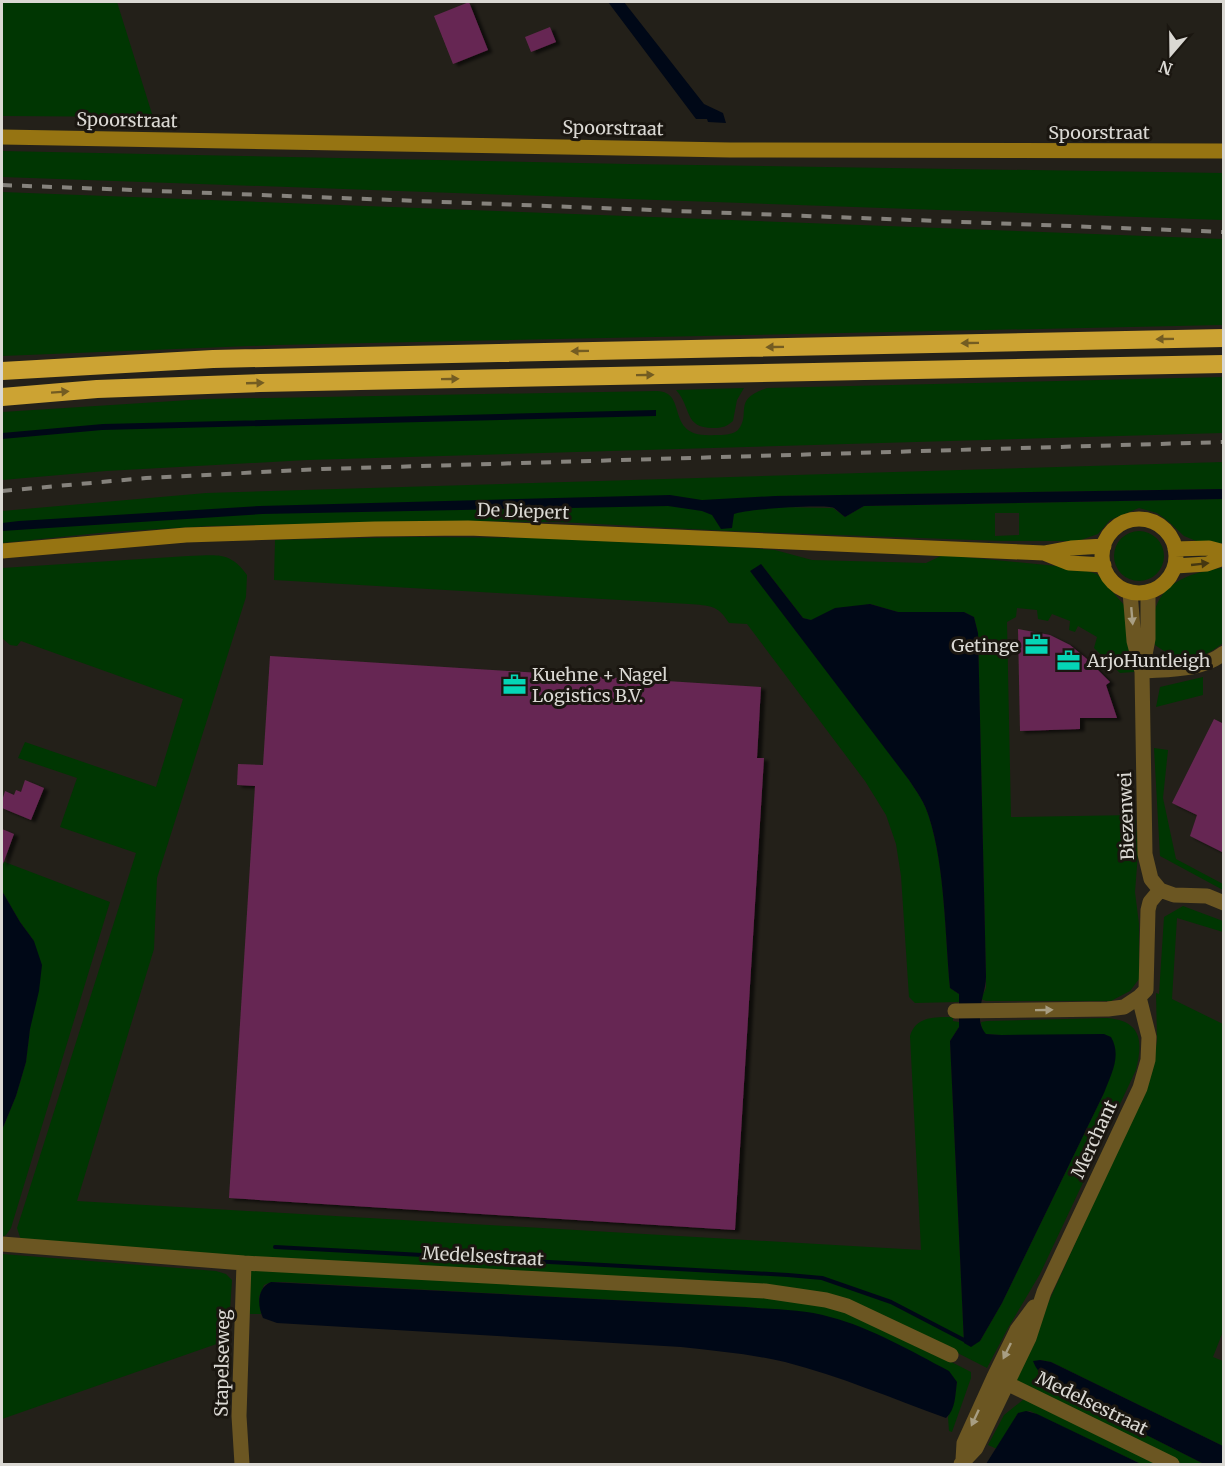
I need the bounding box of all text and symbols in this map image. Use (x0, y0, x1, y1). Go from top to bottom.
north arrow (1141, 24, 1201, 84)
text: N (1156, 56, 1175, 80)
street label: Spoorstraat (76, 108, 178, 132)
street label: Spoorstraat (562, 116, 664, 140)
street label: Spoorstraat (1048, 121, 1150, 144)
one-way arrow (1156, 334, 1175, 344)
one-way arrow (961, 338, 980, 348)
one-way arrow (766, 342, 785, 351)
one-way arrow (571, 346, 590, 355)
one-way arrow (635, 370, 654, 380)
one-way arrow (440, 374, 459, 384)
one-way arrow (245, 379, 264, 388)
one-way arrow (50, 387, 69, 397)
street label: De Diepert (476, 498, 570, 524)
one-way arrow (1190, 559, 1209, 569)
one-way arrow (1127, 607, 1137, 626)
office icon: Getinge (1024, 632, 1050, 658)
place label: Getinge (951, 634, 1019, 657)
office icon: ArjoHuntleigh (1056, 647, 1082, 673)
place label: ArjoHuntleigh (1086, 649, 1211, 672)
place label: Kuehne + Nagel Logistics B.V. (532, 663, 668, 707)
office icon: Kuehne + Nagel Logistics B.V. (501, 671, 527, 697)
street label: Biezenwei (1113, 771, 1139, 861)
one-way arrow (1034, 1005, 1053, 1015)
street label: Merchant (1066, 1096, 1122, 1182)
street label: Medelsestraat (422, 1241, 544, 1271)
street label: Stapelseweg (210, 1309, 234, 1417)
one-way arrow (1002, 1343, 1011, 1360)
street label: Medelsestraat (1032, 1366, 1152, 1440)
one-way arrow (971, 1409, 980, 1426)

